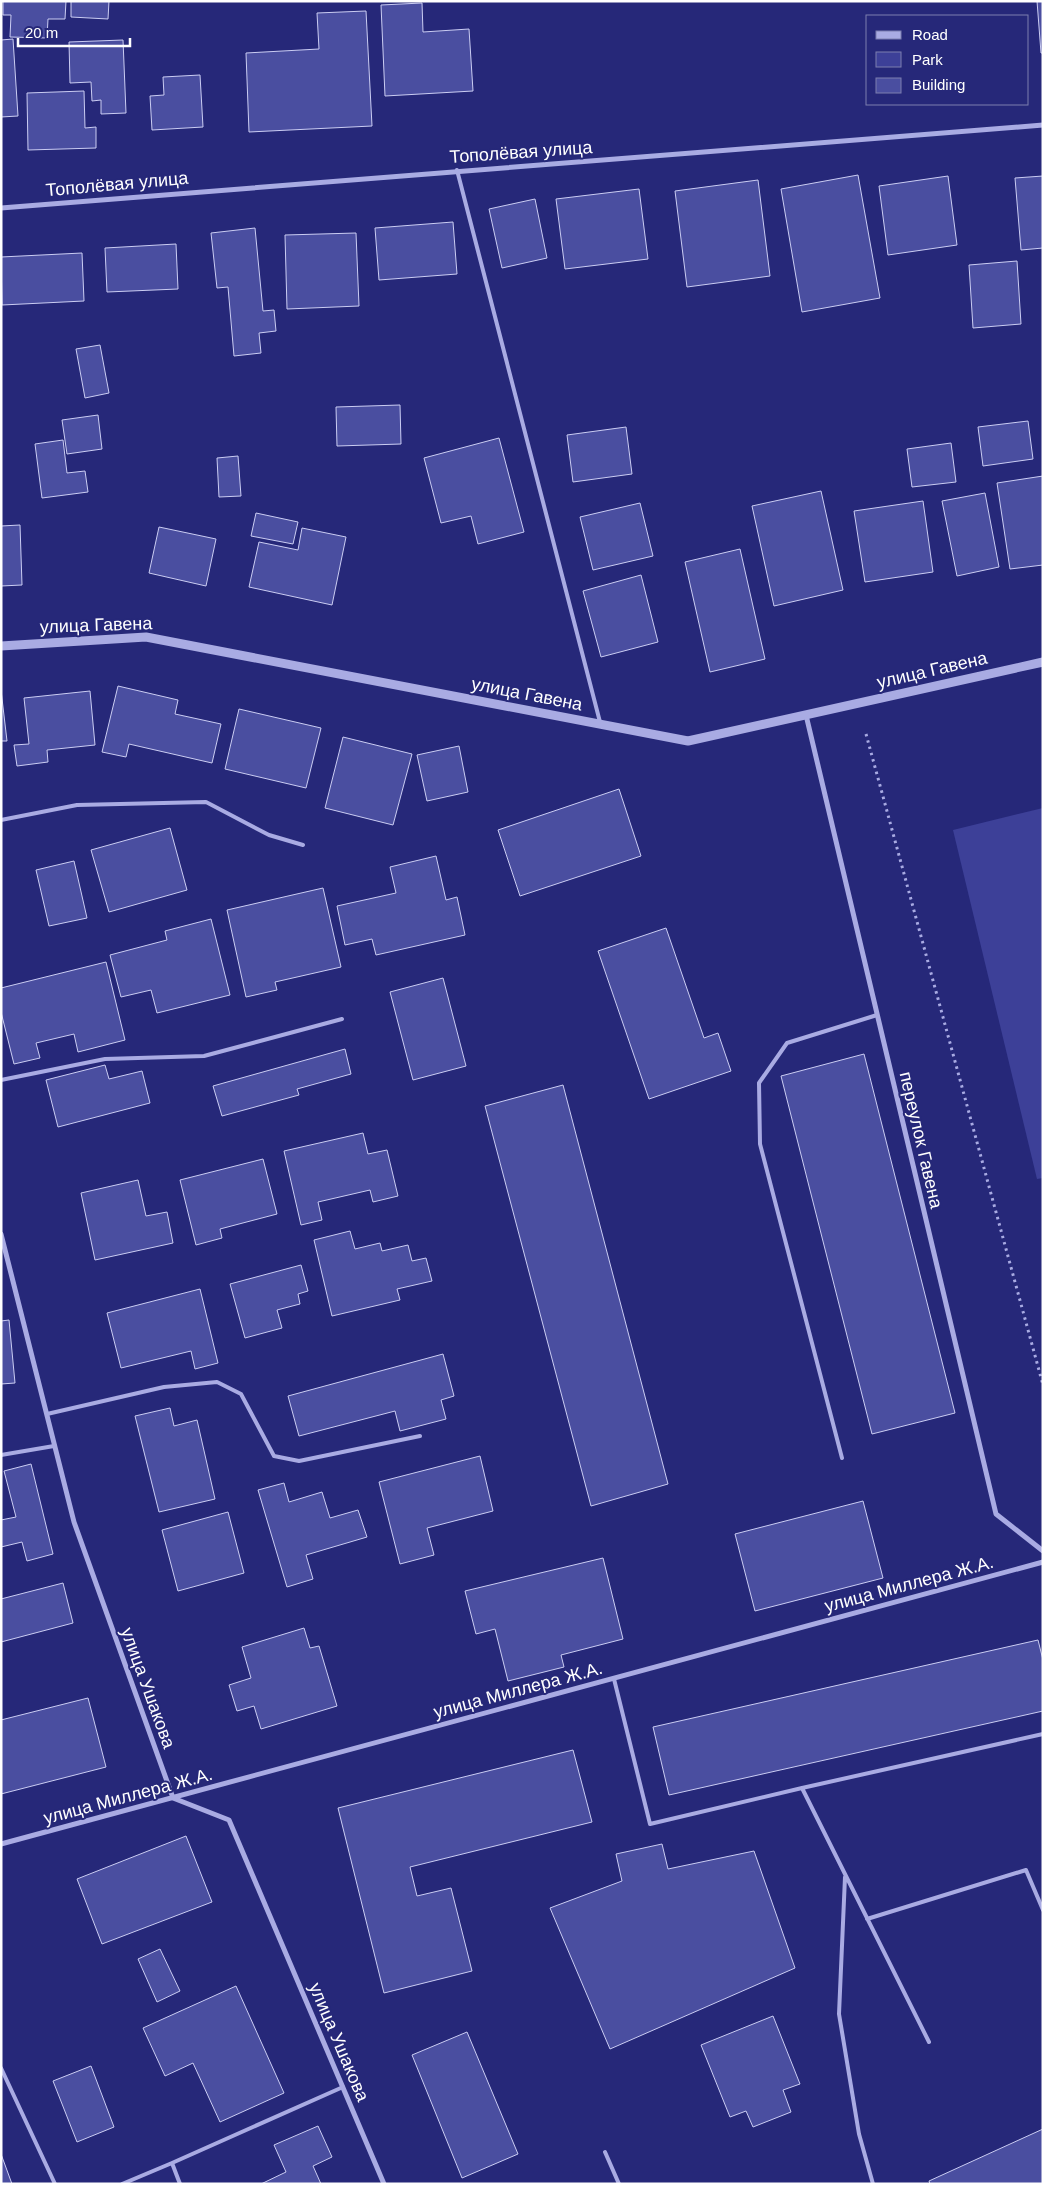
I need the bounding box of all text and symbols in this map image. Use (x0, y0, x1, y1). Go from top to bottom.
scale bar (18, 15, 130, 47)
legend (866, 15, 1029, 105)
text: 20 m (25, 24, 58, 41)
text: Road (912, 26, 948, 43)
text: Park (912, 51, 943, 68)
text: Building (912, 76, 965, 93)
street label: Тополёвая улица (449, 137, 594, 167)
street label: Тополёвая улица (45, 168, 190, 200)
street label: улица Гавена (39, 613, 154, 637)
street label: улица Гавена (875, 647, 990, 692)
street label: улица Гавена (470, 673, 585, 715)
street label: переулок Гавена (896, 1070, 947, 1211)
street label: улица Миллера Ж.А. (822, 1552, 996, 1616)
street label: улица Ушакова (117, 1625, 179, 1752)
street label: улица Миллера Ж.А. (431, 1658, 605, 1722)
street label: улица Миллера Ж.А. (41, 1764, 215, 1828)
street label: улица Ушакова (305, 1980, 373, 2105)

